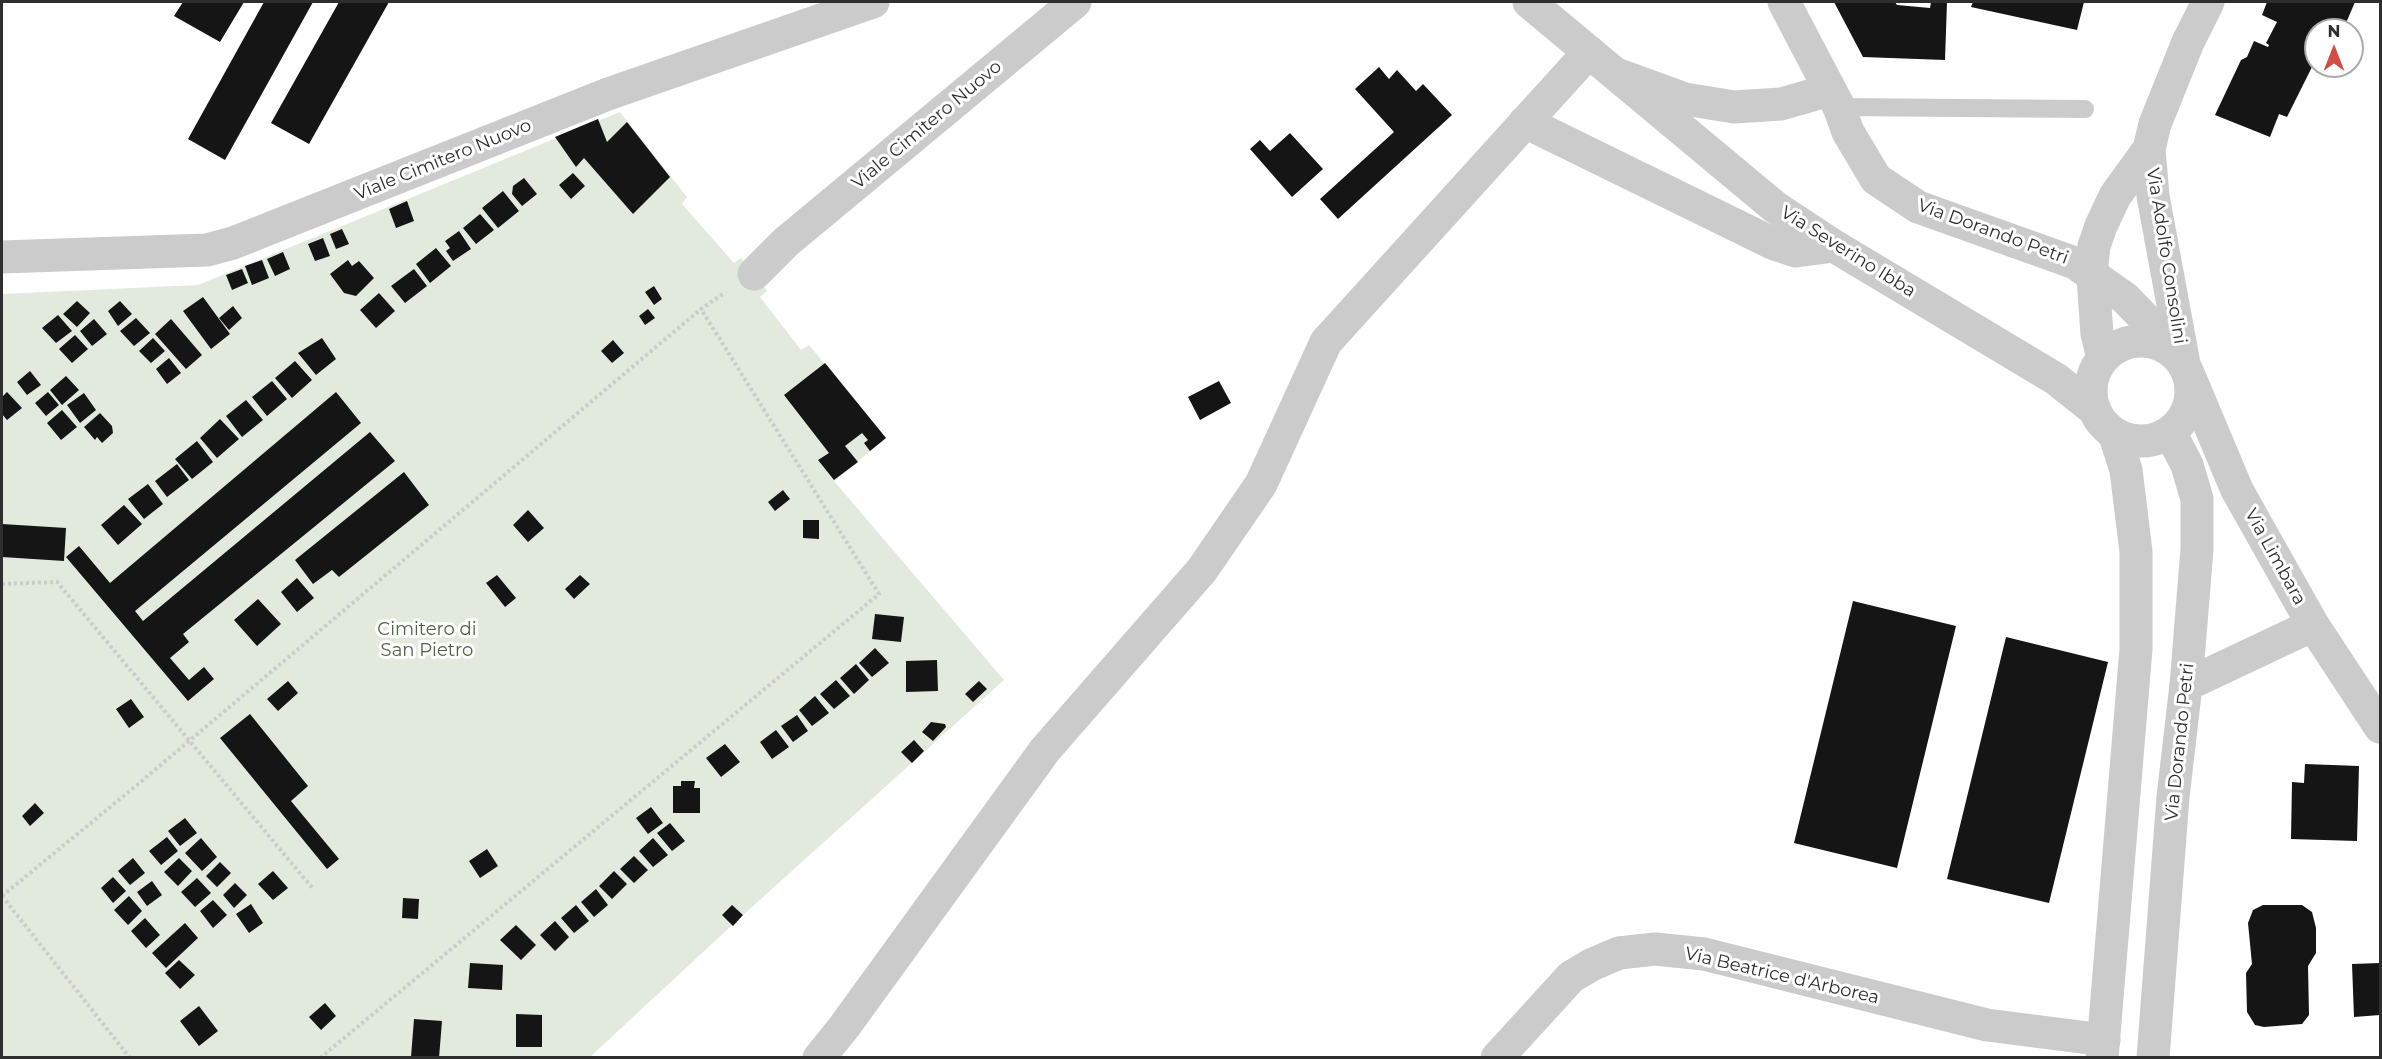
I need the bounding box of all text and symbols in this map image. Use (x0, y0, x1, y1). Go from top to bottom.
north arrow (2304, 18, 2364, 78)
text: N (2328, 22, 2340, 41)
street label: Viale Cimitero Nuovo (848, 56, 1006, 194)
street label: Viale Cimitero Nuovo (351, 115, 535, 205)
street label: Via Adolfo Consolini (2141, 166, 2191, 346)
street label: Via Dorando Petri (1915, 195, 2071, 269)
street label: Via Severino Ibba (1777, 202, 1919, 302)
street label: Via Limbara (2240, 505, 2310, 609)
park label: Cimitero di San Pietro (377, 619, 477, 662)
street label: Via Dorando Petri (2161, 662, 2199, 822)
street label: Via Beatrice d'Arborea (1683, 943, 1881, 1009)

